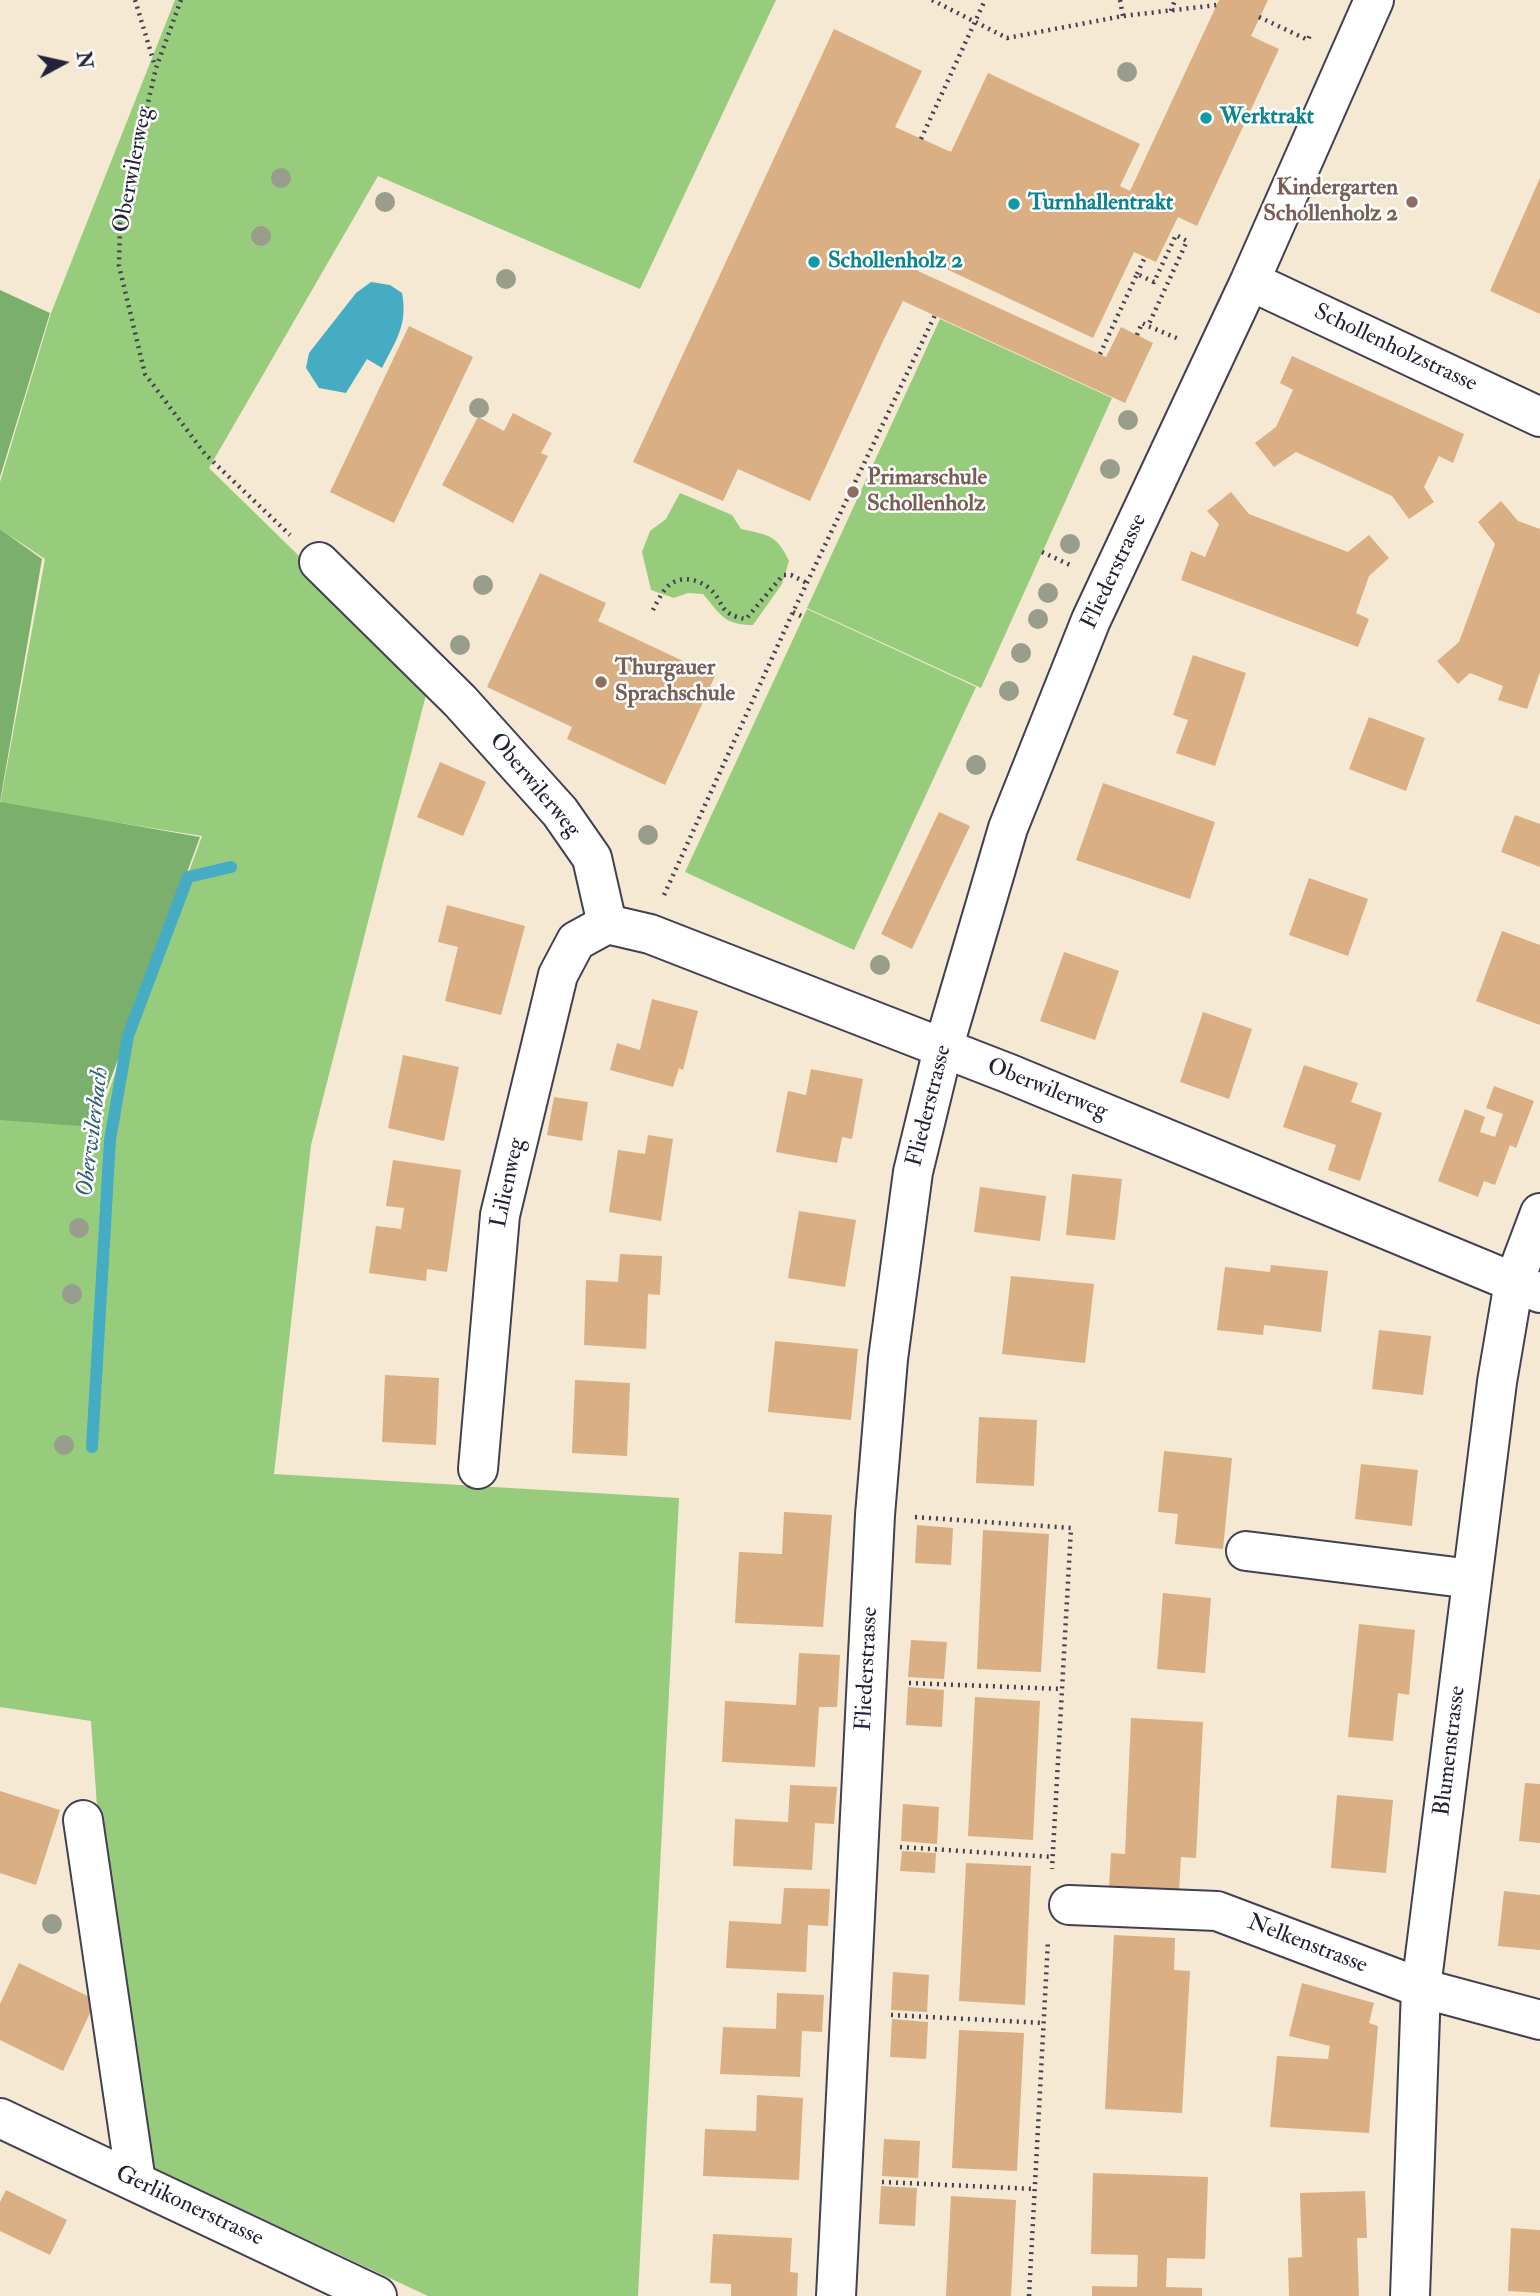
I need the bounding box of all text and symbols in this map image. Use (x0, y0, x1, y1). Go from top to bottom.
north arrow (28, 28, 98, 98)
text: N (71, 50, 97, 70)
place label: Werktrakt (1220, 104, 1314, 132)
street label: Oberwilerweg (108, 105, 160, 235)
marker: Werktrakt (1198, 110, 1214, 126)
place label: Kindergarten Schollenholz 2 (1263, 175, 1398, 229)
place label: Turnhallentrakt (1028, 190, 1173, 218)
marker: Kindergarten Schollenholz 2 (1404, 194, 1420, 210)
marker: Turnhallentrakt (1006, 196, 1022, 212)
place label: Schollenholz 2 (828, 248, 963, 276)
marker: Schollenholz 2 (806, 254, 822, 270)
street label: Schollenholzstrasse (1309, 299, 1481, 399)
place label: Primarschule Schollenholz (867, 465, 987, 519)
marker: Primarschule Schollenholz (845, 484, 861, 500)
street label: Fliederstrasse (1076, 510, 1154, 634)
place label: Thurgauer Sprachschule (615, 655, 735, 709)
marker: Thurgauer Sprachschule (593, 674, 609, 690)
street label: Oberwilerweg (482, 728, 586, 844)
street label: Fliederstrasse (902, 1042, 958, 1170)
street label: Oberwilerweg (983, 1053, 1111, 1127)
water label: Oberwilerbach (72, 1065, 116, 1199)
street label: Lilienweg (486, 1136, 532, 1230)
street label: Fliederstrasse (851, 1606, 885, 1732)
street label: Blumenstrasse (1429, 1684, 1473, 1818)
street label: Nelkenstrasse (1243, 1909, 1371, 1981)
street label: Gerlikonerstrasse (111, 2161, 267, 2253)

